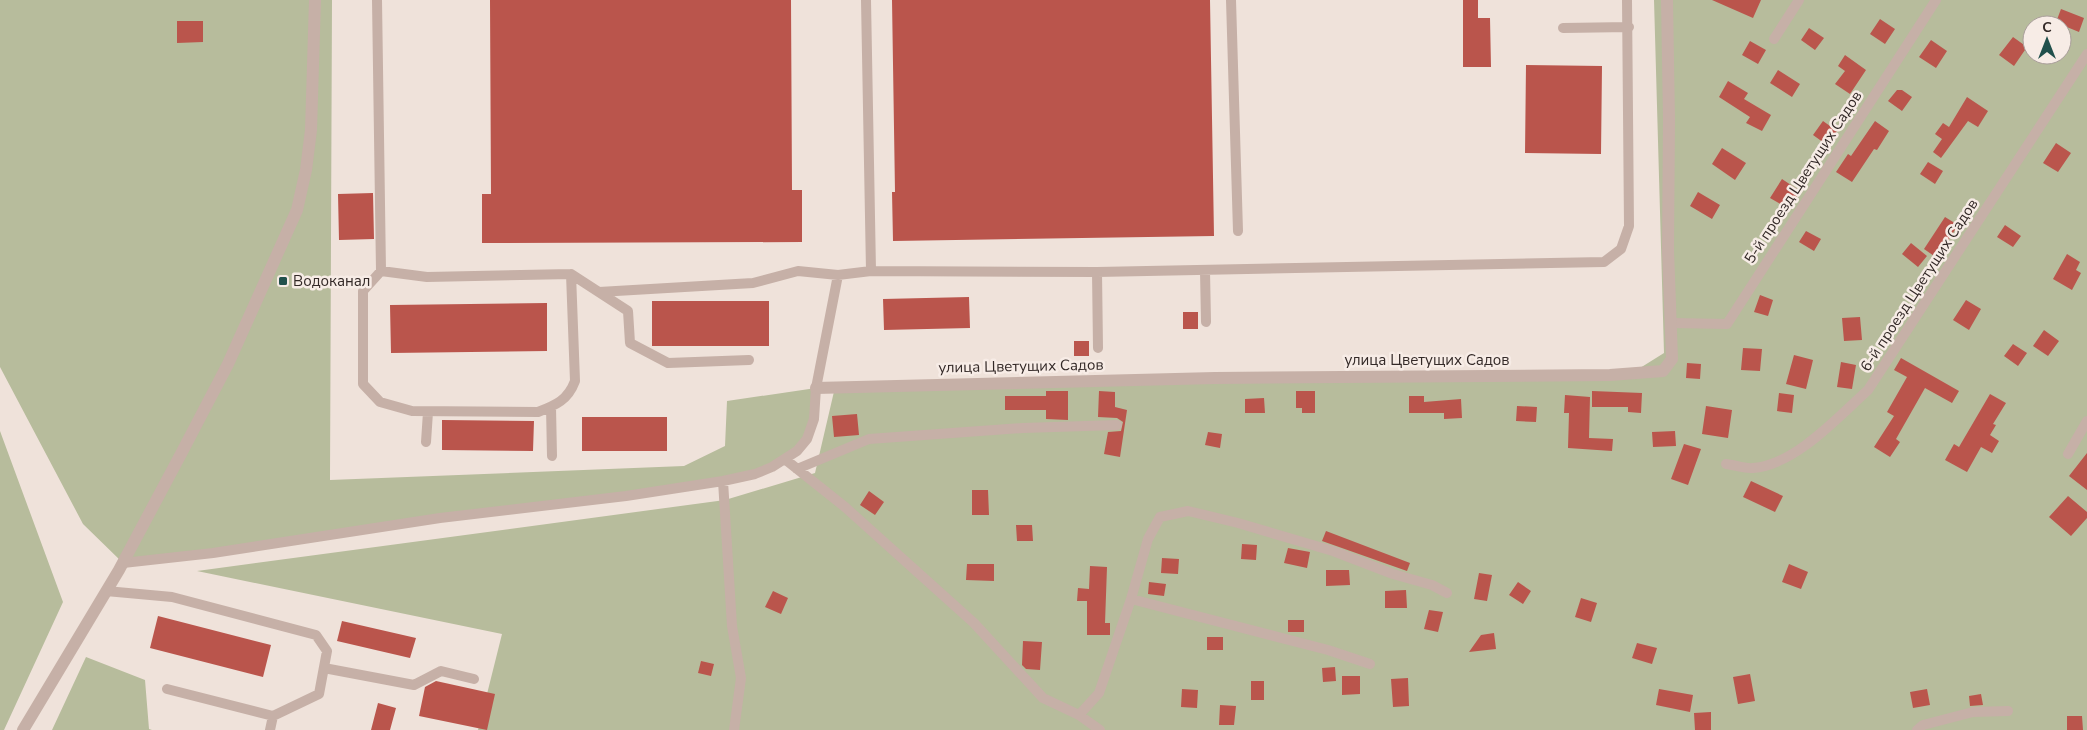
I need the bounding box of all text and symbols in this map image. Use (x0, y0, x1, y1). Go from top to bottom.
north arrow (2022, 15, 2072, 65)
text: С (2042, 18, 2052, 37)
street label: 5-й проезд Цветущих Садов (1740, 87, 1866, 267)
street label: 6-й проезд Цветущих Садов (1856, 195, 1982, 375)
place label: Водоканал (293, 271, 370, 291)
marker: Водоканал (277, 275, 289, 287)
street label: улица Цветущих Садов (1344, 350, 1510, 370)
street label: улица Цветущих Садов (938, 355, 1104, 377)

